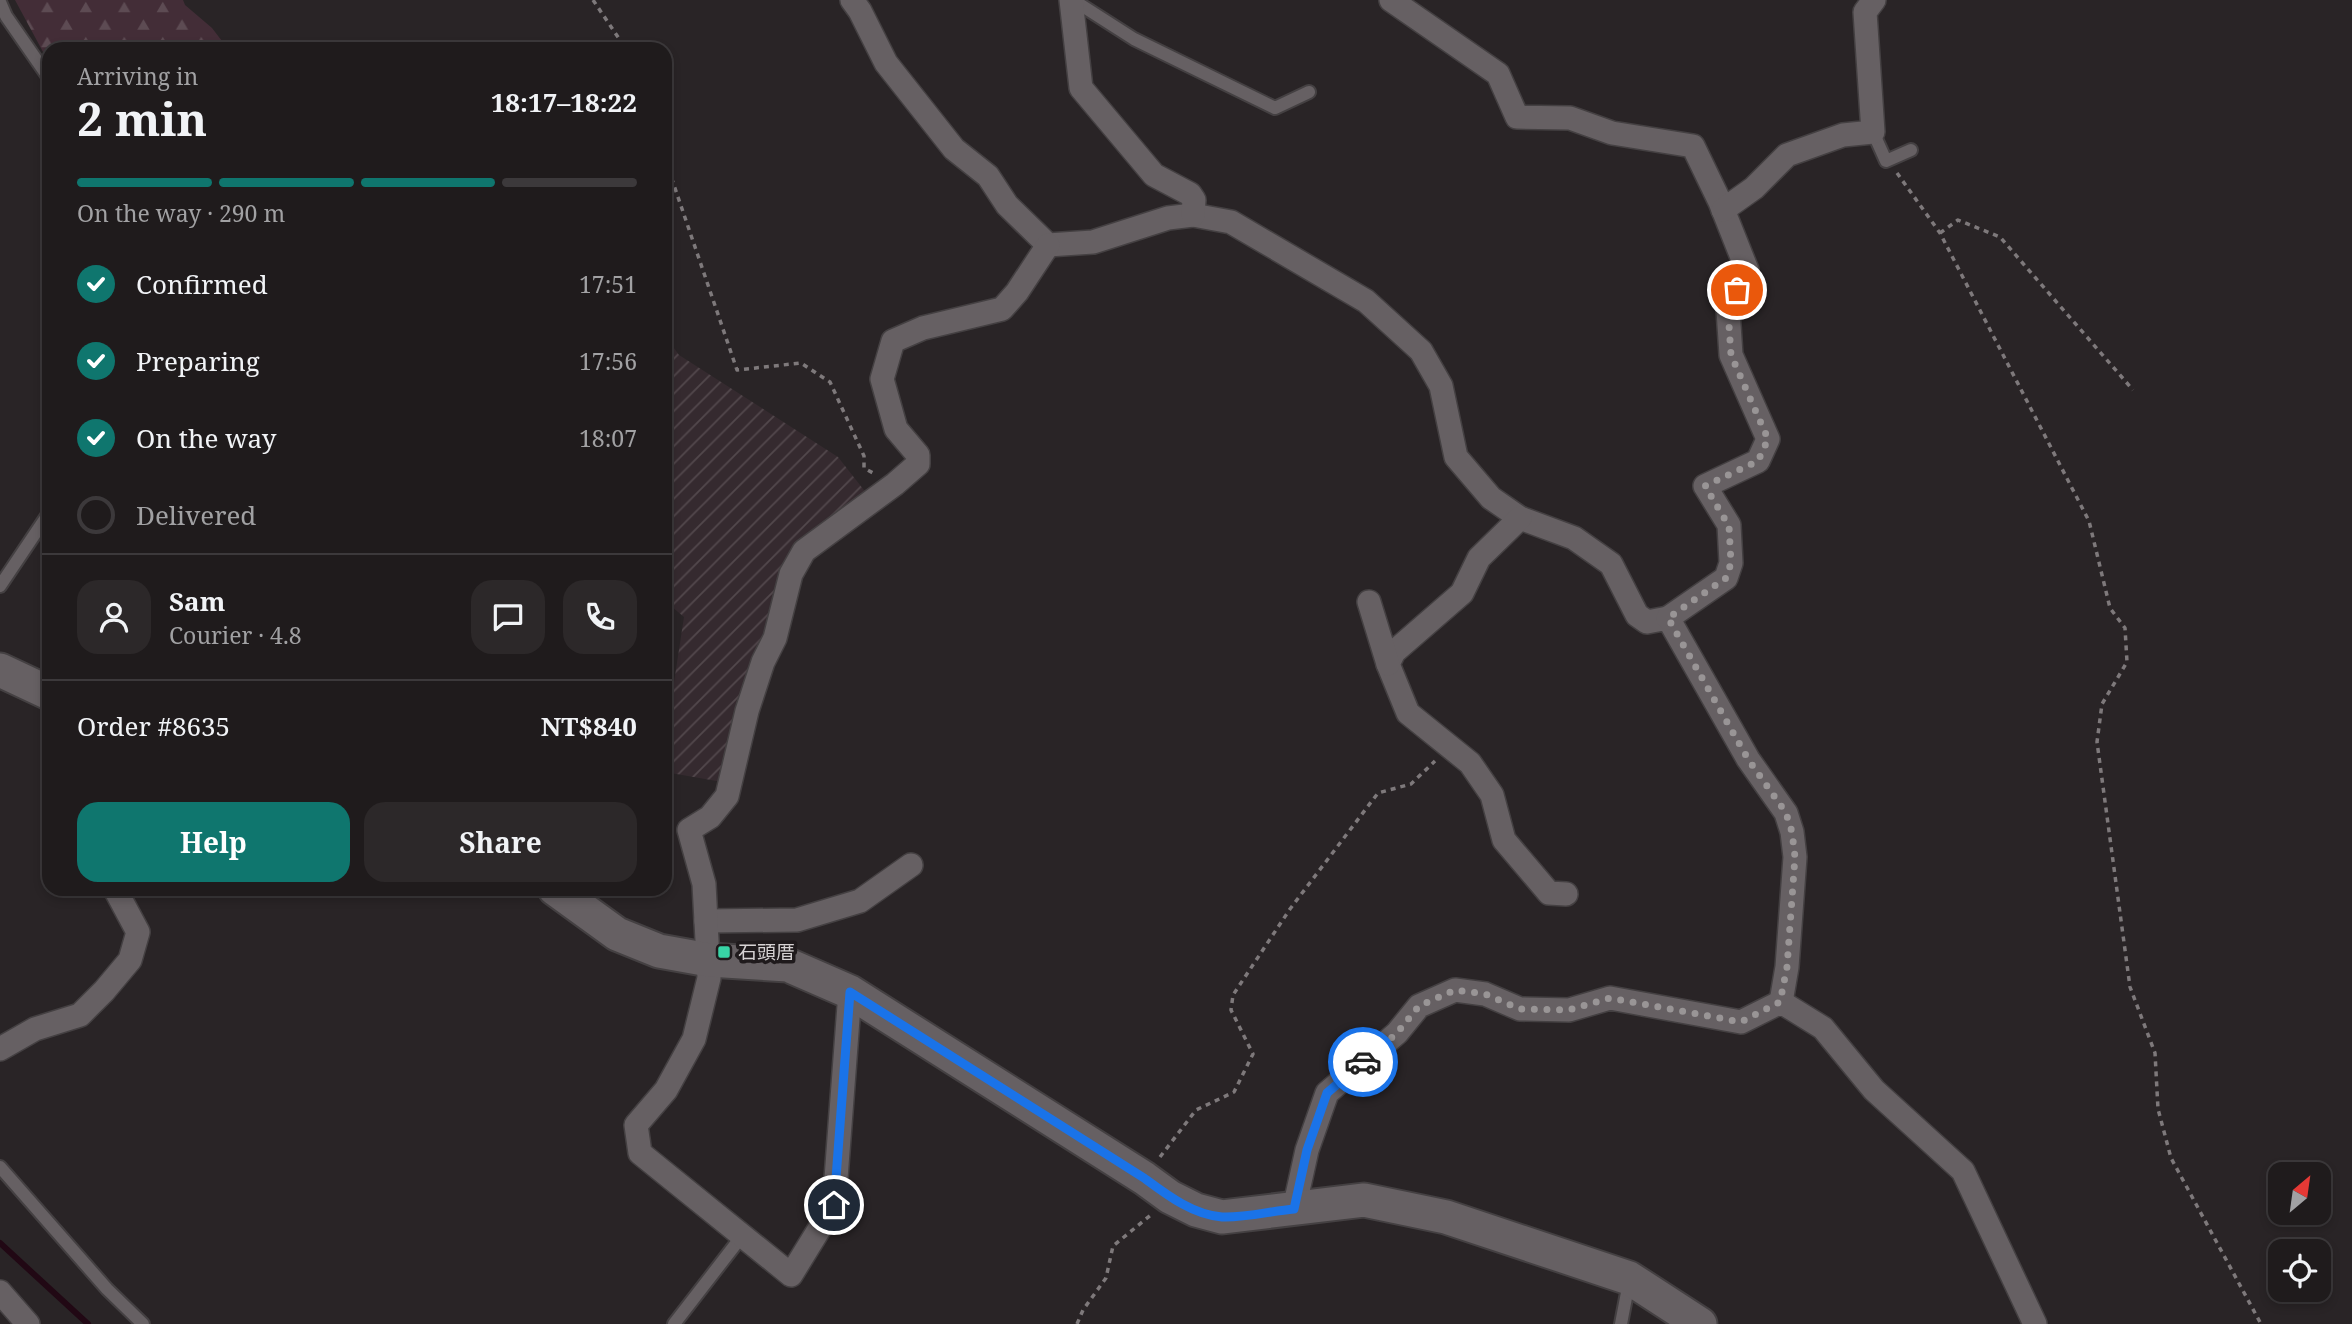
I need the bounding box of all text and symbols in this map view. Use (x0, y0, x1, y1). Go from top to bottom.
text: Arriving in (77, 60, 198, 92)
text: 18:17–18:22 (491, 84, 637, 120)
text: 2 min (77, 87, 207, 149)
text: On the way · 290 m (77, 197, 285, 229)
pin (1707, 260, 1767, 320)
icon: check (77, 265, 115, 303)
text: Confirmed (136, 266, 268, 302)
text: 17:51 (579, 268, 637, 300)
icon: bag (1718, 271, 1756, 309)
icon: check (77, 342, 115, 380)
text: Preparing (136, 343, 260, 379)
text: 17:56 (579, 345, 637, 377)
icon: check (77, 419, 115, 457)
text: On the way (136, 420, 276, 456)
text: 18:07 (579, 422, 637, 454)
text: Delivered (136, 497, 256, 533)
button: person (77, 580, 151, 654)
button: chat (471, 580, 545, 654)
button: phone (563, 580, 637, 654)
text: Sam (169, 583, 225, 619)
text: Courier · 4.8 (169, 619, 302, 651)
text: Order #8635 (77, 708, 230, 744)
text: NT$840 (541, 708, 637, 744)
button: Help (77, 802, 350, 882)
button: Share (364, 802, 637, 882)
place label: 石頭厝 (738, 939, 795, 965)
marker: 石頭厝 (716, 944, 732, 960)
courier (1328, 1027, 1398, 1097)
icon: car (1344, 1043, 1382, 1081)
north arrow (2268, 1162, 2331, 1225)
map controls (2268, 1162, 2331, 1302)
pin (804, 1175, 864, 1235)
icon: home (815, 1186, 853, 1224)
button: locate (2268, 1239, 2331, 1302)

